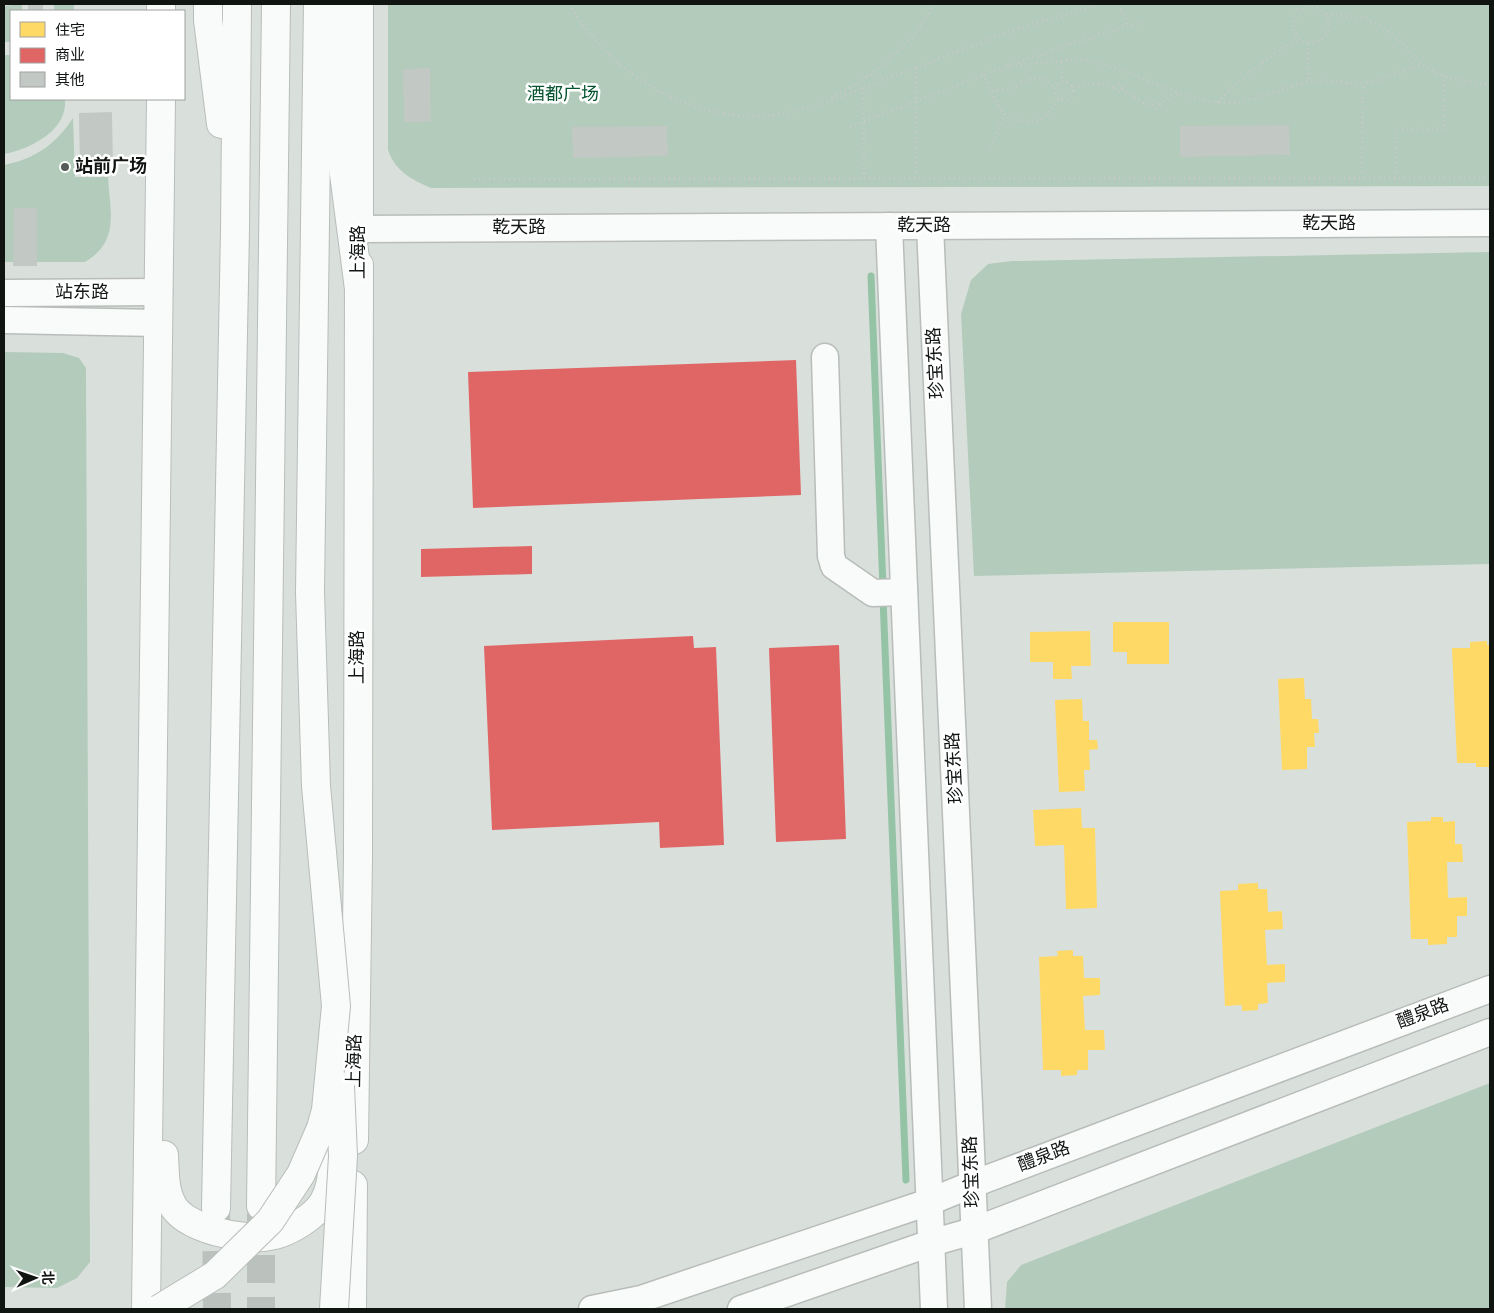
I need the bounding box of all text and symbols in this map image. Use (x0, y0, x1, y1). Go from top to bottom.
legend (10, 10, 185, 100)
text: 住宅 (55, 22, 85, 38)
text: 商业 (55, 47, 85, 63)
text: 其他 (55, 72, 85, 88)
park label: 酒都广场 (527, 84, 599, 104)
place label: 站前广场 (75, 156, 147, 176)
marker: 站前广场 (59, 161, 71, 173)
street label: 乾天路 (1302, 213, 1356, 233)
street label: 乾天路 (897, 215, 951, 235)
street label: 乾天路 (492, 217, 546, 237)
street label: 上海路 (348, 225, 368, 279)
street label: 站东路 (55, 282, 109, 302)
street label: 珍宝东路 (923, 327, 947, 400)
street label: 上海路 (347, 630, 367, 684)
street label: 珍宝东路 (942, 732, 966, 805)
street label: 醴泉路 (1394, 994, 1451, 1032)
street label: 上海路 (344, 1034, 364, 1088)
street label: 珍宝东路 (960, 1136, 982, 1208)
street label: 醴泉路 (1015, 1137, 1072, 1175)
north arrow (10, 1253, 60, 1303)
text: 北 (40, 1270, 55, 1285)

